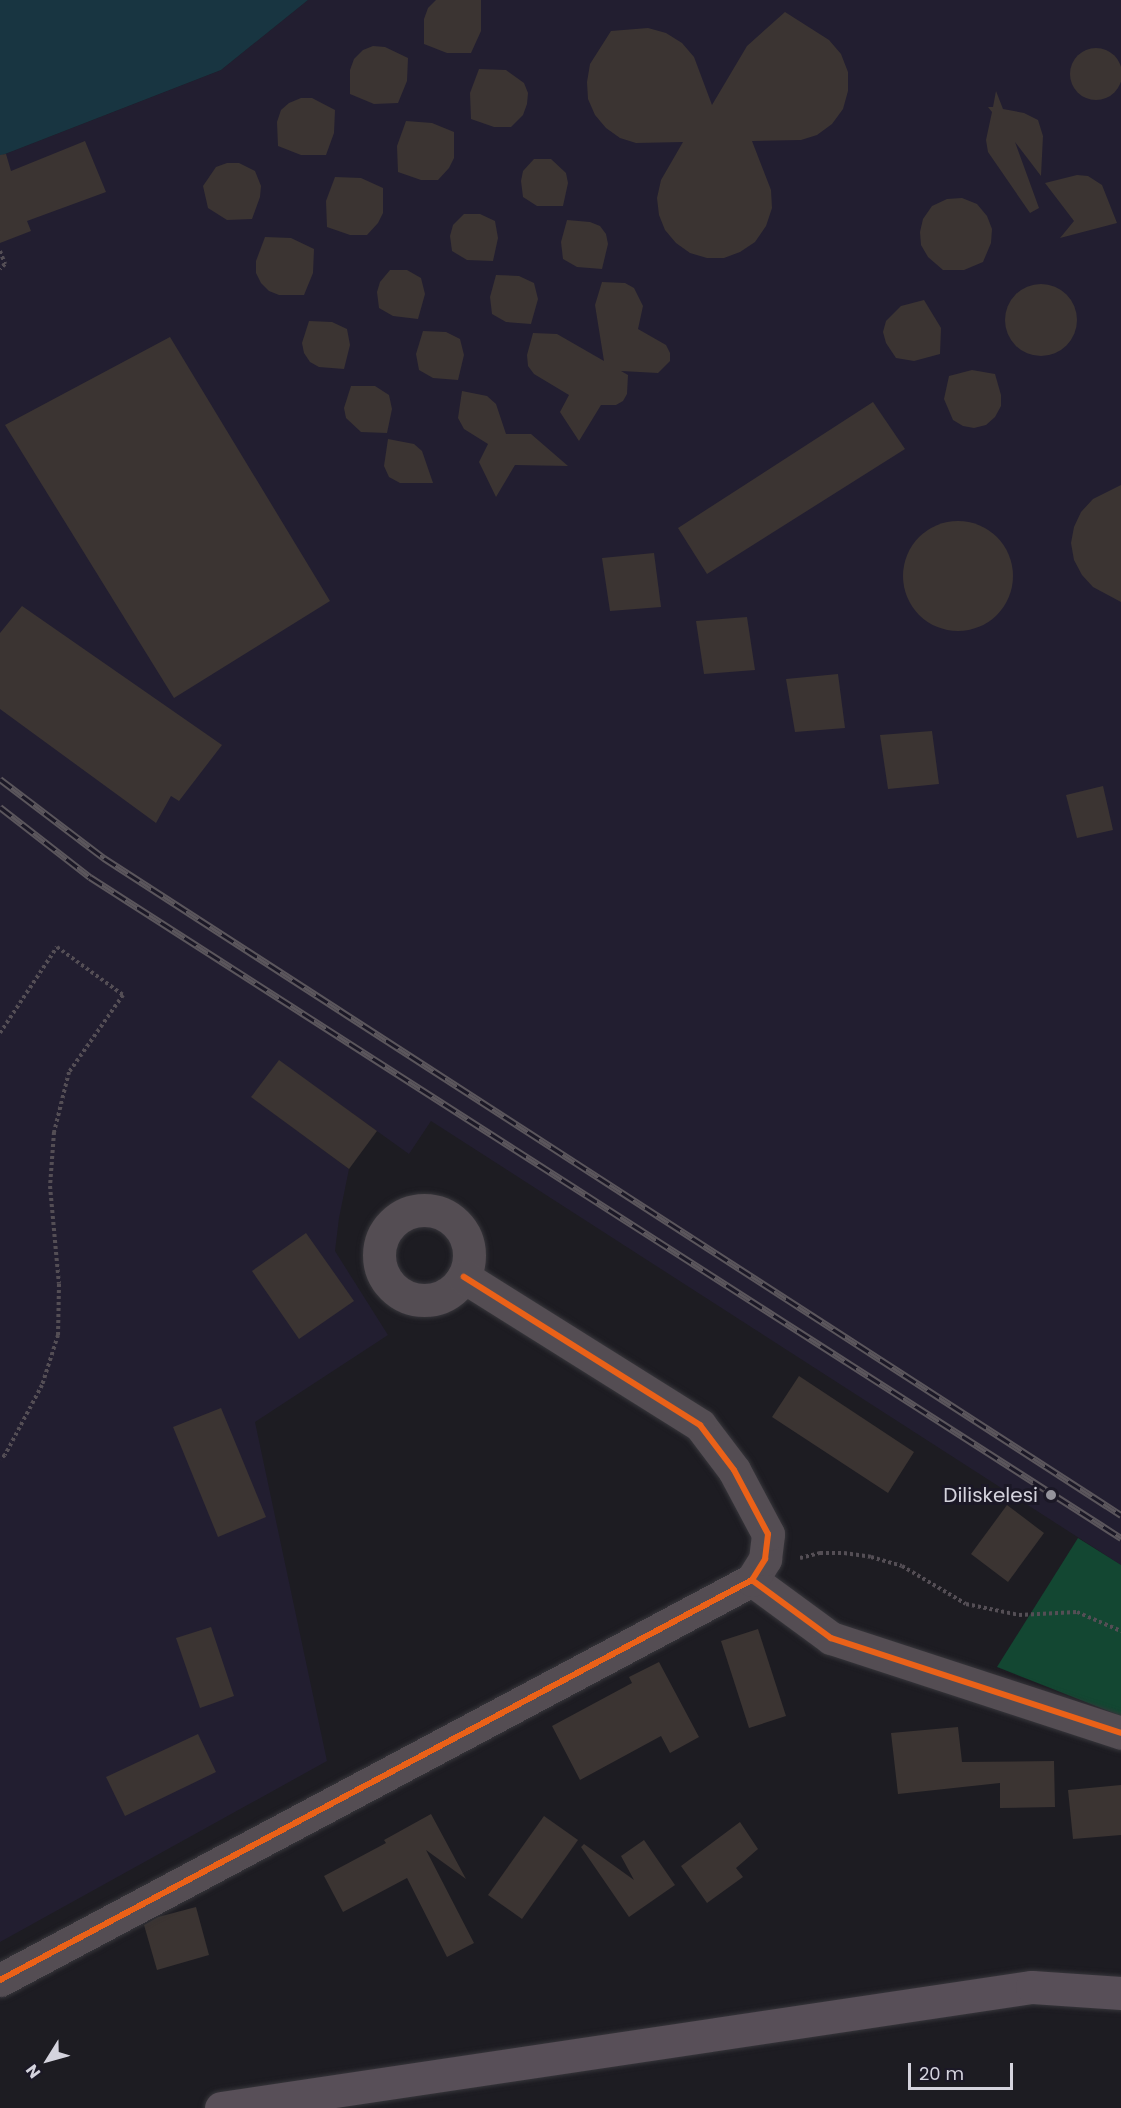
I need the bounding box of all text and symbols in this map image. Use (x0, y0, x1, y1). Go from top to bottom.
place label: Diliskelesi (943, 1483, 1038, 1507)
marker: Diliskelesi (1042, 1486, 1060, 1504)
north arrow (18, 2030, 78, 2090)
scale bar (911, 2051, 1016, 2089)
text: N (20, 2059, 46, 2083)
text: 20 m (919, 2061, 964, 2086)

